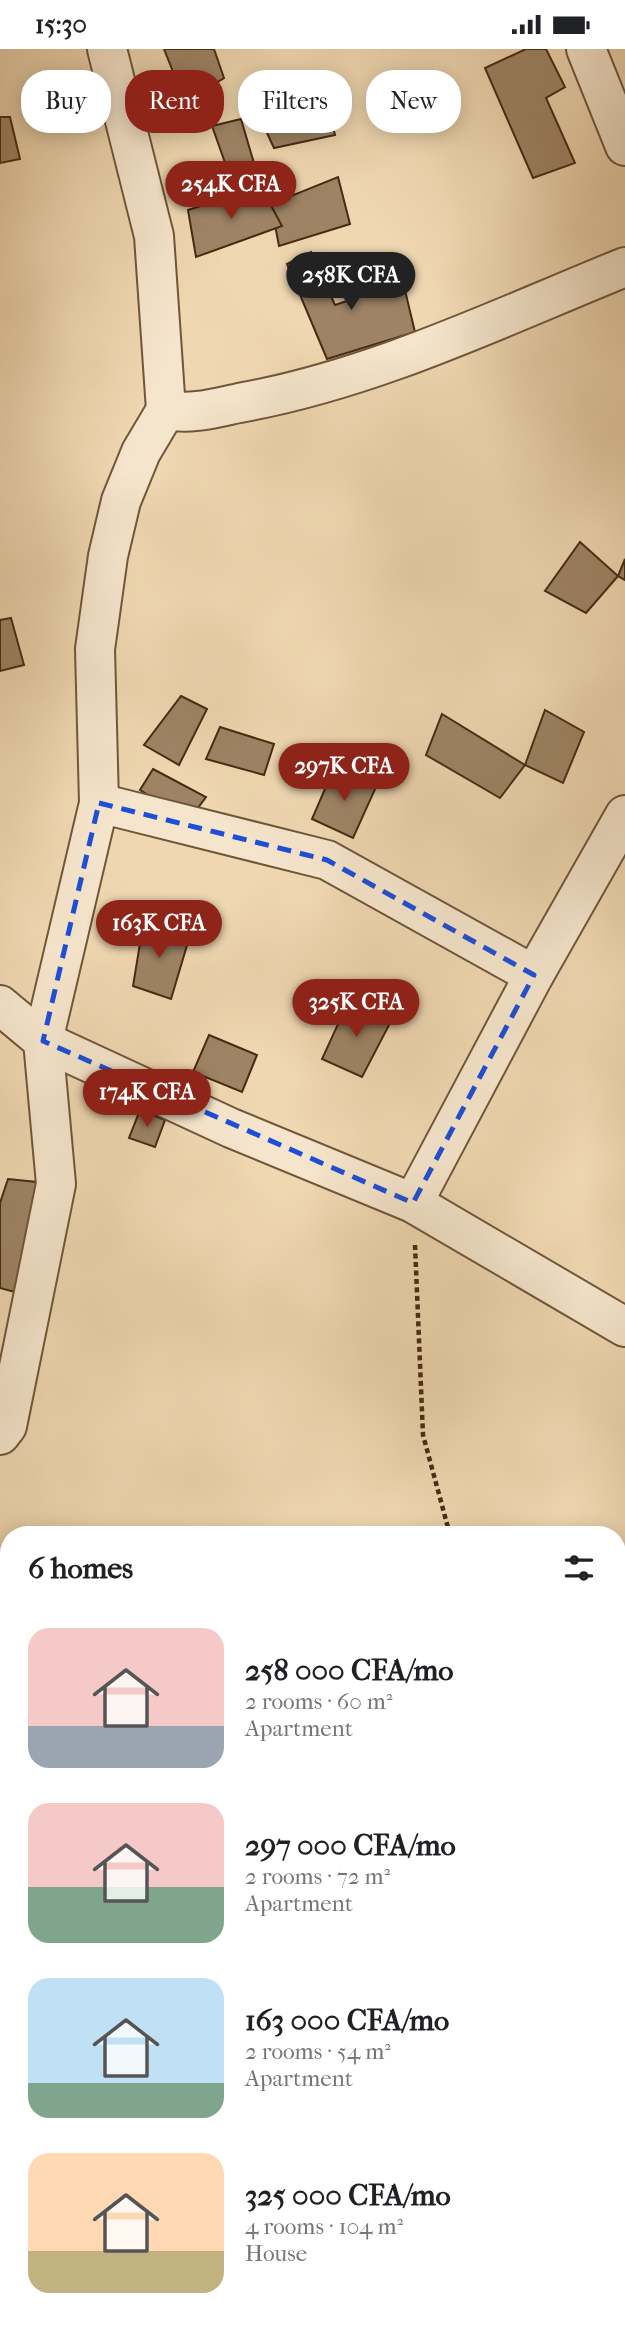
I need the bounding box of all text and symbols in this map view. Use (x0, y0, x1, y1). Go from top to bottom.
text: 15:30 (35, 9, 87, 40)
chip: Buy (21, 70, 111, 133)
chip: Rent (125, 70, 224, 133)
chip: Filters (238, 70, 352, 133)
chip: New (366, 70, 461, 133)
pin: 254K CFA (159, 162, 303, 221)
text: 254K CFA (181, 170, 281, 197)
pin: 258K CFA (279, 253, 423, 312)
text: 258K CFA (302, 261, 400, 288)
pin: 297K CFA (272, 743, 416, 803)
text: 297K CFA (295, 752, 394, 779)
pin: 163K CFA (87, 901, 231, 960)
text: 163K CFA (112, 909, 206, 936)
pin: 325K CFA (284, 979, 428, 1039)
text: 325K CFA (308, 988, 404, 1015)
pin: 174K CFA (75, 1069, 219, 1129)
text: 174K CFA (99, 1078, 195, 1105)
icon: filters (560, 1549, 598, 1587)
text: 6 homes (28, 1551, 133, 1586)
text: 258 000 CFA/mo (245, 1653, 454, 1688)
icon: home (84, 1656, 168, 1740)
text: 2 rooms · 60 m² (245, 1688, 392, 1715)
text: Apartment (245, 1715, 353, 1742)
text: 297 000 CFA/mo (245, 1828, 456, 1863)
icon: home (84, 1831, 168, 1915)
text: 2 rooms · 72 m² (245, 1863, 390, 1890)
text: Apartment (245, 1890, 353, 1917)
text: 163 000 CFA/mo (245, 2003, 449, 2038)
icon: home (84, 2006, 168, 2090)
text: 2 rooms · 54 m² (245, 2038, 391, 2065)
text: Apartment (245, 2065, 353, 2092)
text: 325 000 CFA/mo (245, 2178, 451, 2213)
icon: home (84, 2181, 168, 2265)
text: 4 rooms · 104 m² (245, 2213, 403, 2240)
text: House (245, 2240, 307, 2267)

